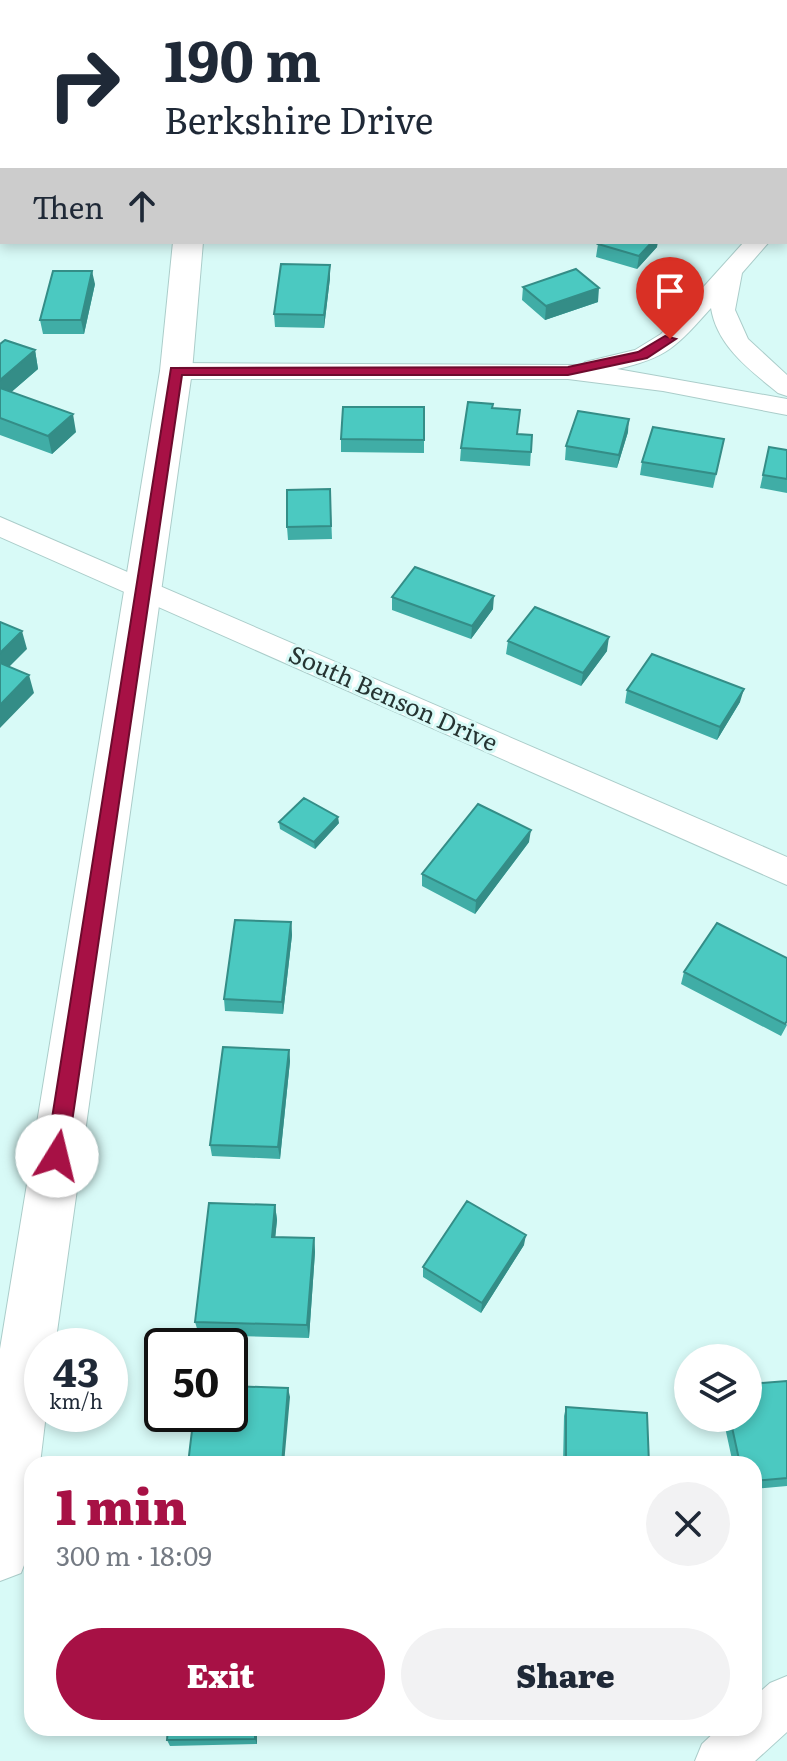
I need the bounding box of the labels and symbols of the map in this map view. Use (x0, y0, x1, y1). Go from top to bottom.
pin (636, 257, 704, 339)
street label: South Benson Drive (284, 635, 504, 759)
position arrow (15, 1114, 99, 1198)
speed limit sign: 50 (144, 1328, 248, 1432)

